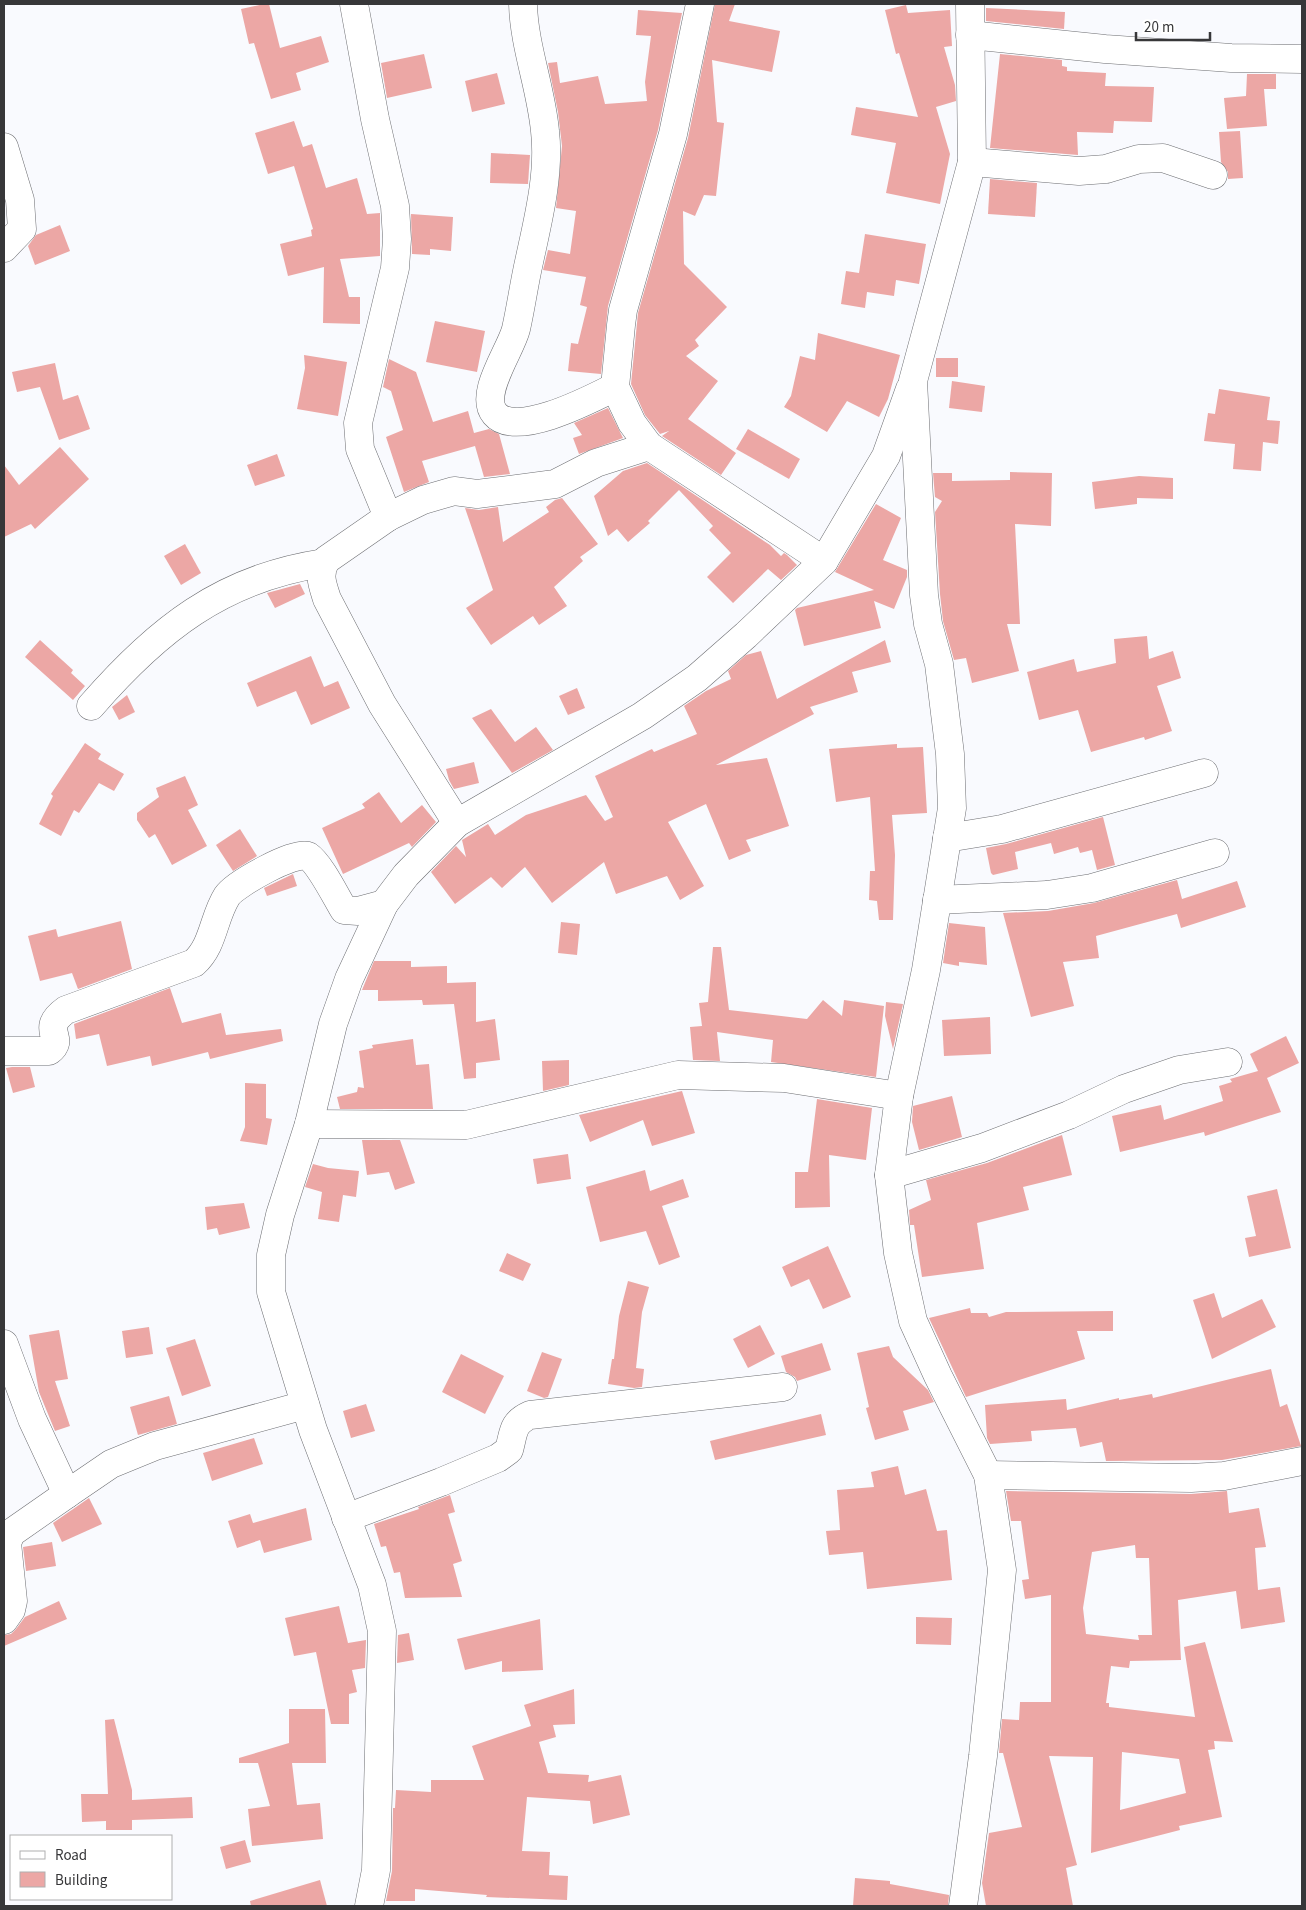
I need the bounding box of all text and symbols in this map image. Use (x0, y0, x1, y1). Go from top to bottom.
scale bar (1136, 10, 1210, 42)
text: 20 m (1144, 17, 1174, 38)
legend (10, 1835, 172, 1900)
text: Road (55, 1845, 87, 1866)
text: Building (55, 1870, 108, 1891)

